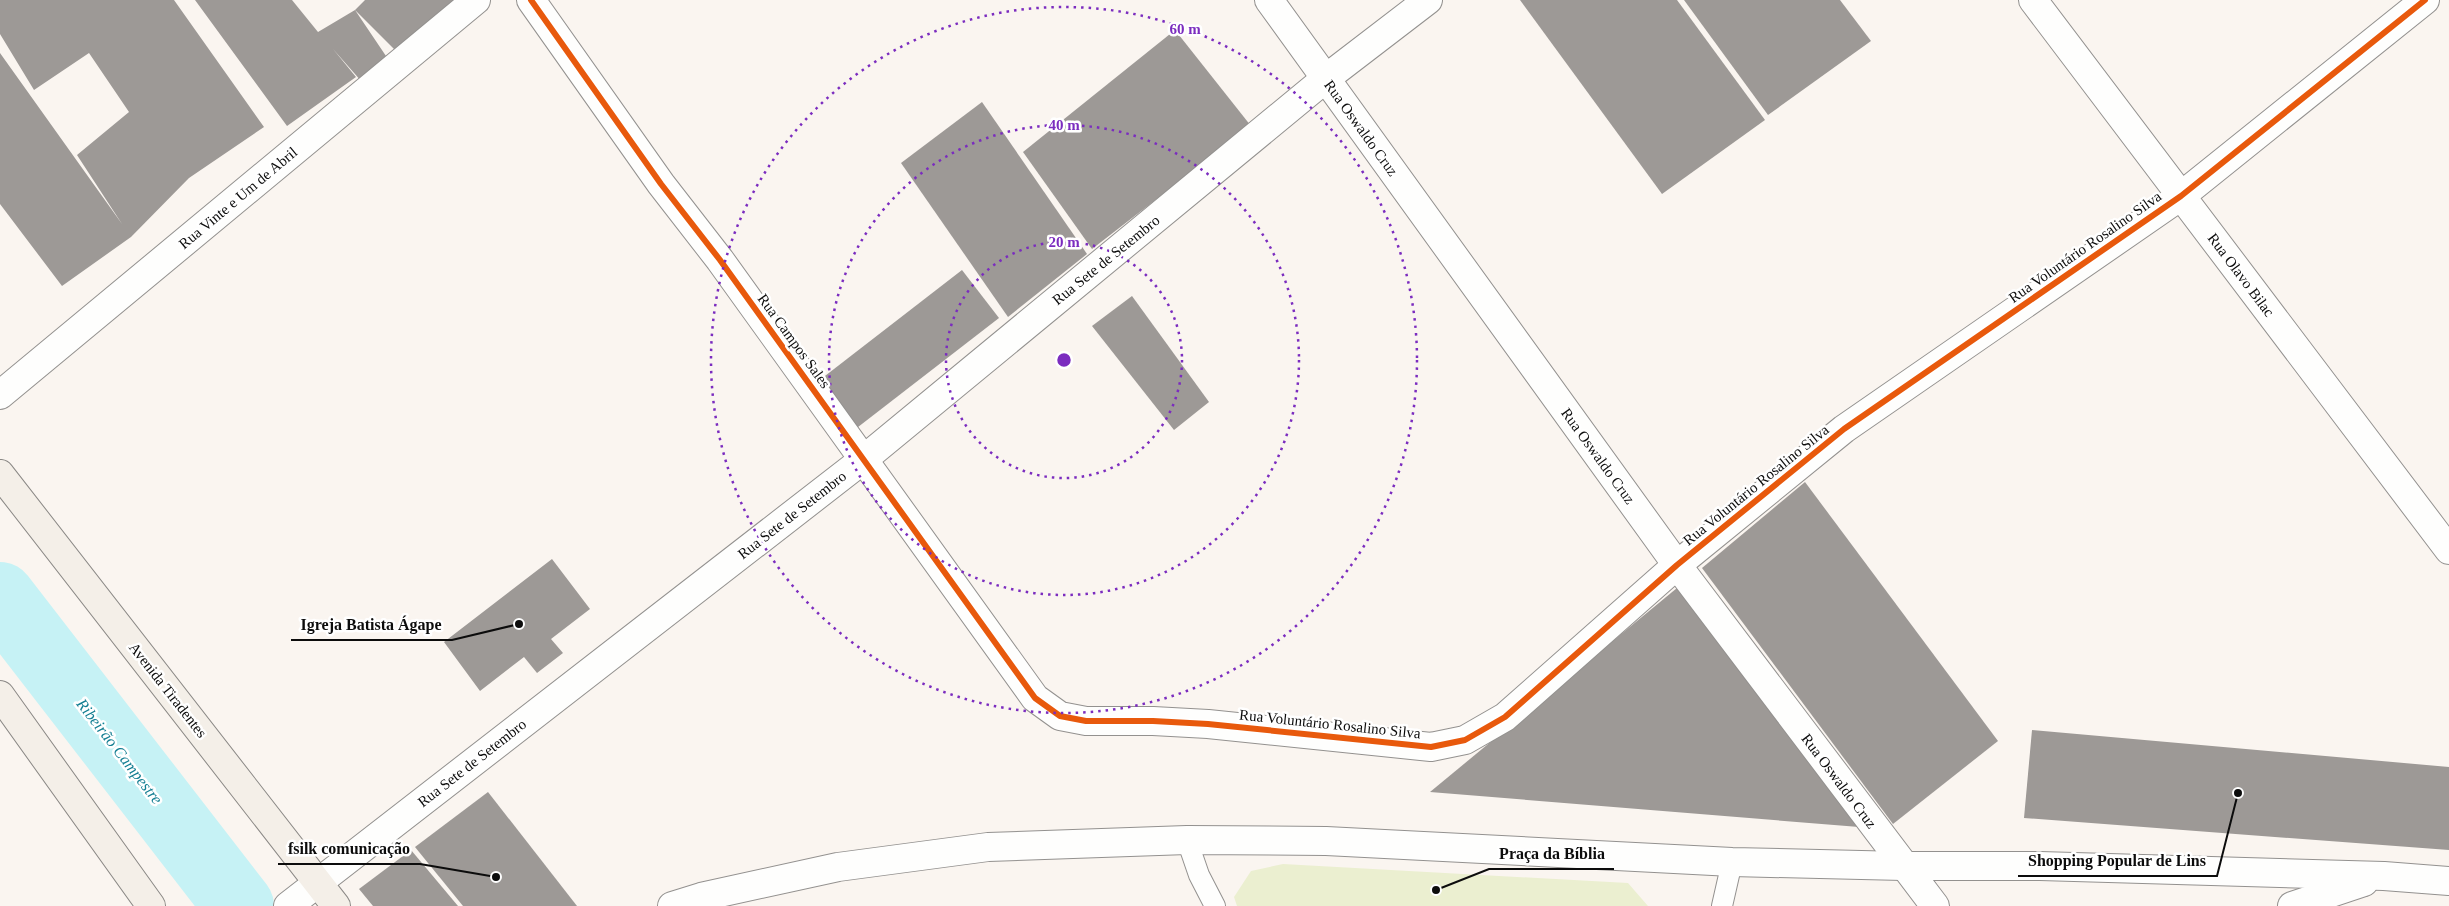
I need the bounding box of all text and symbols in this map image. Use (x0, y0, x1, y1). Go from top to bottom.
text: 60 m (1169, 21, 1201, 37)
street label: Rua Oswaldo Cruz (1321, 77, 1401, 179)
text: 40 m (1048, 117, 1080, 133)
street label: Rua Vinte e Um de Abril (176, 144, 300, 252)
street label: Rua Voluntário Rosalino Silva (2006, 188, 2165, 306)
street label: Rua Sete de Setembro (1049, 212, 1163, 308)
street label: Rua Olavo Bilac (2205, 230, 2278, 320)
text: 20 m (1048, 234, 1080, 250)
street label: Rua Campos Sales (754, 291, 834, 391)
centre of rings (1055, 351, 1073, 369)
street label: Rua Oswaldo Cruz (1558, 405, 1638, 507)
street label: Rua Voluntário Rosalino Silva (1680, 421, 1832, 549)
street label: Rua Sete de Setembro (735, 468, 849, 562)
callout: Igreja Batista Ágape (291, 609, 452, 640)
text: Igreja Batista Ágape (300, 615, 442, 634)
street label: Avenida Tiradentes (126, 639, 210, 741)
water label: Ribeirão Campestre (72, 695, 166, 808)
street label: Rua Voluntário Rosalino Silva (1238, 707, 1422, 742)
street label: Rua Sete de Setembro (415, 716, 529, 810)
street label: Rua Oswaldo Cruz (1798, 731, 1880, 832)
callout: fsilk comunicação (278, 833, 420, 864)
callout: Praça da Bíblia (1489, 838, 1614, 869)
text: fsilk comunicação (288, 840, 410, 858)
text: Praça da Bíblia (1499, 845, 1605, 863)
callout: Shopping Popular de Lins (2018, 845, 2217, 876)
text: Shopping Popular de Lins (2028, 852, 2206, 870)

